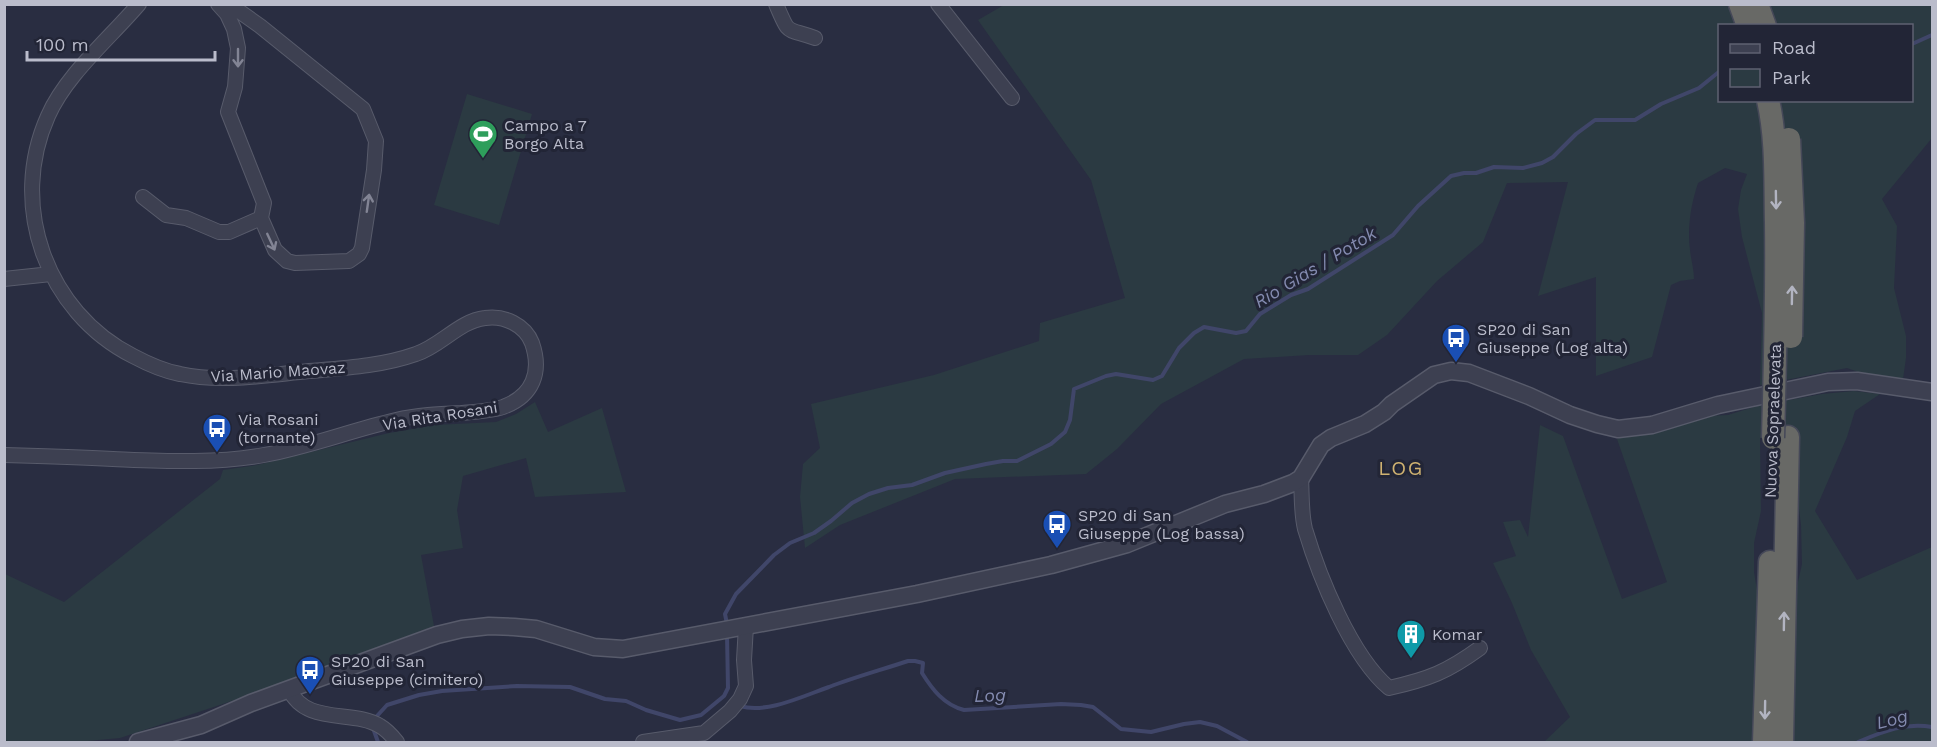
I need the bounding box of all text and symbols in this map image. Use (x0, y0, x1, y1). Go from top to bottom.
scale bar (27, 24, 214, 62)
legend (1718, 24, 1913, 102)
text: 100 m (36, 34, 89, 55)
text: Road (1772, 37, 1816, 58)
one-way arrow (232, 47, 244, 67)
text: Park (1772, 67, 1811, 88)
place label: Campo a 7 Borgo Alta (504, 116, 587, 153)
sports icon: Campo a 7 Borgo Alta (467, 118, 499, 160)
one-way arrow (1770, 190, 1781, 210)
one-way arrow (362, 194, 373, 213)
water label: Rio Gias / Potok (1250, 222, 1381, 312)
one-way arrow (266, 232, 278, 250)
one-way arrow (1786, 285, 1798, 305)
place label: SP20 di San Giuseppe (Log alta) (1477, 320, 1628, 357)
bus stop icon: SP20 di San Giuseppe (Log alta) (1440, 322, 1472, 364)
street label: Nuova Sopraelevata (1761, 344, 1785, 498)
street label: Via Mario Maovaz (210, 358, 346, 386)
street label: Via Rita Rosani (381, 398, 499, 434)
place label: Via Rosani (tornante) (238, 410, 318, 447)
bus stop icon: Via Rosani (tornante) (201, 412, 233, 454)
district label: LOG (1378, 456, 1424, 480)
place label: SP20 di San Giuseppe (Log bassa) (1078, 506, 1245, 543)
bus stop icon: SP20 di San Giuseppe (Log bassa) (1041, 508, 1073, 550)
one-way arrow (1778, 612, 1790, 632)
building icon: Komar (1395, 618, 1427, 660)
place label: Komar (1432, 625, 1483, 644)
place label: SP20 di San Giuseppe (cimitero) (331, 652, 483, 689)
bus stop icon: SP20 di San Giuseppe (cimitero) (294, 654, 326, 696)
water label: Log (974, 684, 1006, 706)
one-way arrow (1759, 700, 1771, 720)
water label: Log (1874, 705, 1910, 733)

